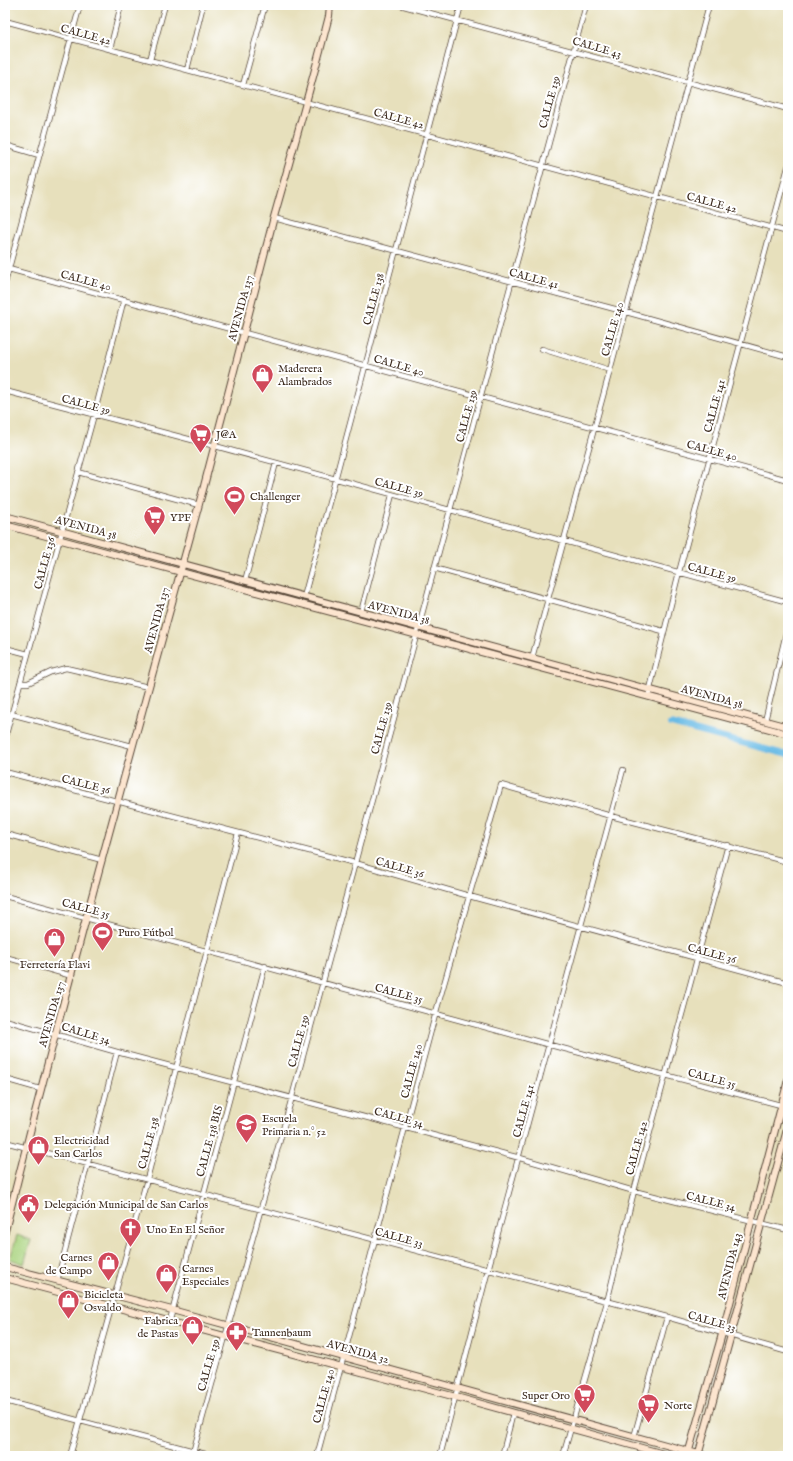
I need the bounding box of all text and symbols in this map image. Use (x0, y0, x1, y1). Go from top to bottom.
street label: CALLE 42 (59, 22, 112, 48)
street label: CALLE 43 (571, 34, 623, 62)
street label: CALLE 139 (536, 74, 564, 130)
street label: CALLE 42 (372, 106, 425, 132)
street label: CALLE 42 (685, 190, 738, 216)
street label: CALLE 41 (508, 266, 560, 292)
street label: CALLE 40 (59, 268, 113, 294)
street label: CALLE 138 (360, 272, 388, 327)
street label: AVENIDA 137 (225, 274, 257, 344)
street label: CALLE 140 (599, 301, 627, 358)
street label: CALLE 40 (372, 352, 426, 380)
shop icon: Maderera Alambrados (249, 361, 275, 394)
place label: Maderera Alambrados (277, 362, 332, 389)
street label: CALLE 141 (701, 378, 729, 434)
street label: CALLE 139 (453, 388, 481, 444)
street label: CALLE 39 (60, 392, 112, 418)
supermarket icon: J@A (187, 421, 213, 454)
place label: J@A (214, 428, 237, 442)
street label: CALLE 40 (685, 438, 739, 464)
street label: CALLE 39 (373, 475, 425, 501)
sports icon: Challenger (221, 483, 247, 516)
place label: Challenger (250, 490, 300, 504)
supermarket icon: YPF (141, 504, 167, 537)
place label: YPF (170, 511, 191, 525)
street label: AVENIDA 38 (53, 513, 118, 543)
street label: CALLE 136 (31, 535, 59, 591)
street label: CALLE 39 (686, 560, 738, 586)
street label: AVENIDA 137 (141, 586, 173, 656)
street label: AVENIDA 38 (366, 598, 431, 628)
street label: AVENIDA 38 (679, 682, 744, 712)
street label: CALLE 139 (368, 700, 396, 756)
street label: CALLE 36 (60, 772, 112, 798)
street label: CALLE 36 (374, 854, 426, 882)
street label: CALLE 35 (60, 896, 111, 922)
sports icon: Puro Fútbol (89, 919, 115, 952)
shop icon: Ferretería Flavi (42, 925, 68, 958)
place label: Puro Fútbol (118, 926, 174, 940)
street label: CALLE 36 (686, 941, 738, 967)
place label: Ferretería Flavi (20, 958, 90, 972)
street label: AVENIDA 137 (36, 980, 68, 1050)
street label: CALLE 35 (373, 981, 424, 1007)
street label: CALLE 139 (285, 1013, 313, 1069)
street label: CALLE 34 (60, 1020, 112, 1048)
street label: CALLE 140 (398, 1042, 426, 1100)
street label: CALLE 35 (686, 1066, 737, 1092)
street label: CALLE 141 (510, 1083, 538, 1139)
street label: CALLE 138 BIS (194, 1104, 226, 1179)
street label: CALLE 34 (373, 1105, 425, 1131)
school or university icon: Escuela Primaria n.° 52 (233, 1111, 259, 1144)
place label: Escuela Primaria n.° 52 (262, 1112, 326, 1139)
street label: CALLE 138 (135, 1116, 163, 1171)
street label: CALLE 142 (623, 1120, 651, 1177)
shop icon: Electricidad San Carlos (26, 1133, 52, 1166)
place label: Electricidad San Carlos (54, 1134, 109, 1161)
street label: CALLE 34 (685, 1189, 737, 1215)
public building icon: Delegación Municipal de San Carlos (16, 1191, 42, 1224)
place label: Delegación Municipal de San Carlos (44, 1198, 208, 1212)
church icon: Uno En El Señor (117, 1216, 143, 1249)
place label: Uno En El Señor (146, 1223, 225, 1237)
street label: CALLE 33 (373, 1225, 424, 1251)
street label: AVENIDA 143 (715, 1232, 745, 1302)
shop icon: Carnes de Campo (95, 1250, 121, 1283)
place label: Carnes de Campo (46, 1251, 92, 1278)
shop icon: Carnes Especiales (154, 1261, 180, 1294)
place label: Carnes Especiales (182, 1262, 229, 1289)
shop icon: Bicicleta Osvaldo (55, 1287, 81, 1320)
place label: Bicicleta Osvaldo (84, 1288, 123, 1315)
street label: CALLE 33 (686, 1308, 737, 1335)
shop icon: Fabrica de Pastas (180, 1313, 206, 1346)
place label: Fabrica de Pastas (137, 1314, 178, 1341)
pharmacy icon: Tannenbaum (223, 1319, 249, 1352)
place label: Tannenbaum (252, 1326, 312, 1340)
street label: CALLE 139 (195, 1337, 223, 1393)
street label: AVENIDA 32 (324, 1337, 390, 1367)
street label: CALLE 140 (310, 1367, 338, 1425)
supermarket icon: Super Oro (572, 1382, 598, 1415)
place label: Super Oro (522, 1389, 570, 1403)
supermarket icon: Norte (635, 1392, 661, 1425)
place label: Norte (664, 1399, 692, 1413)

